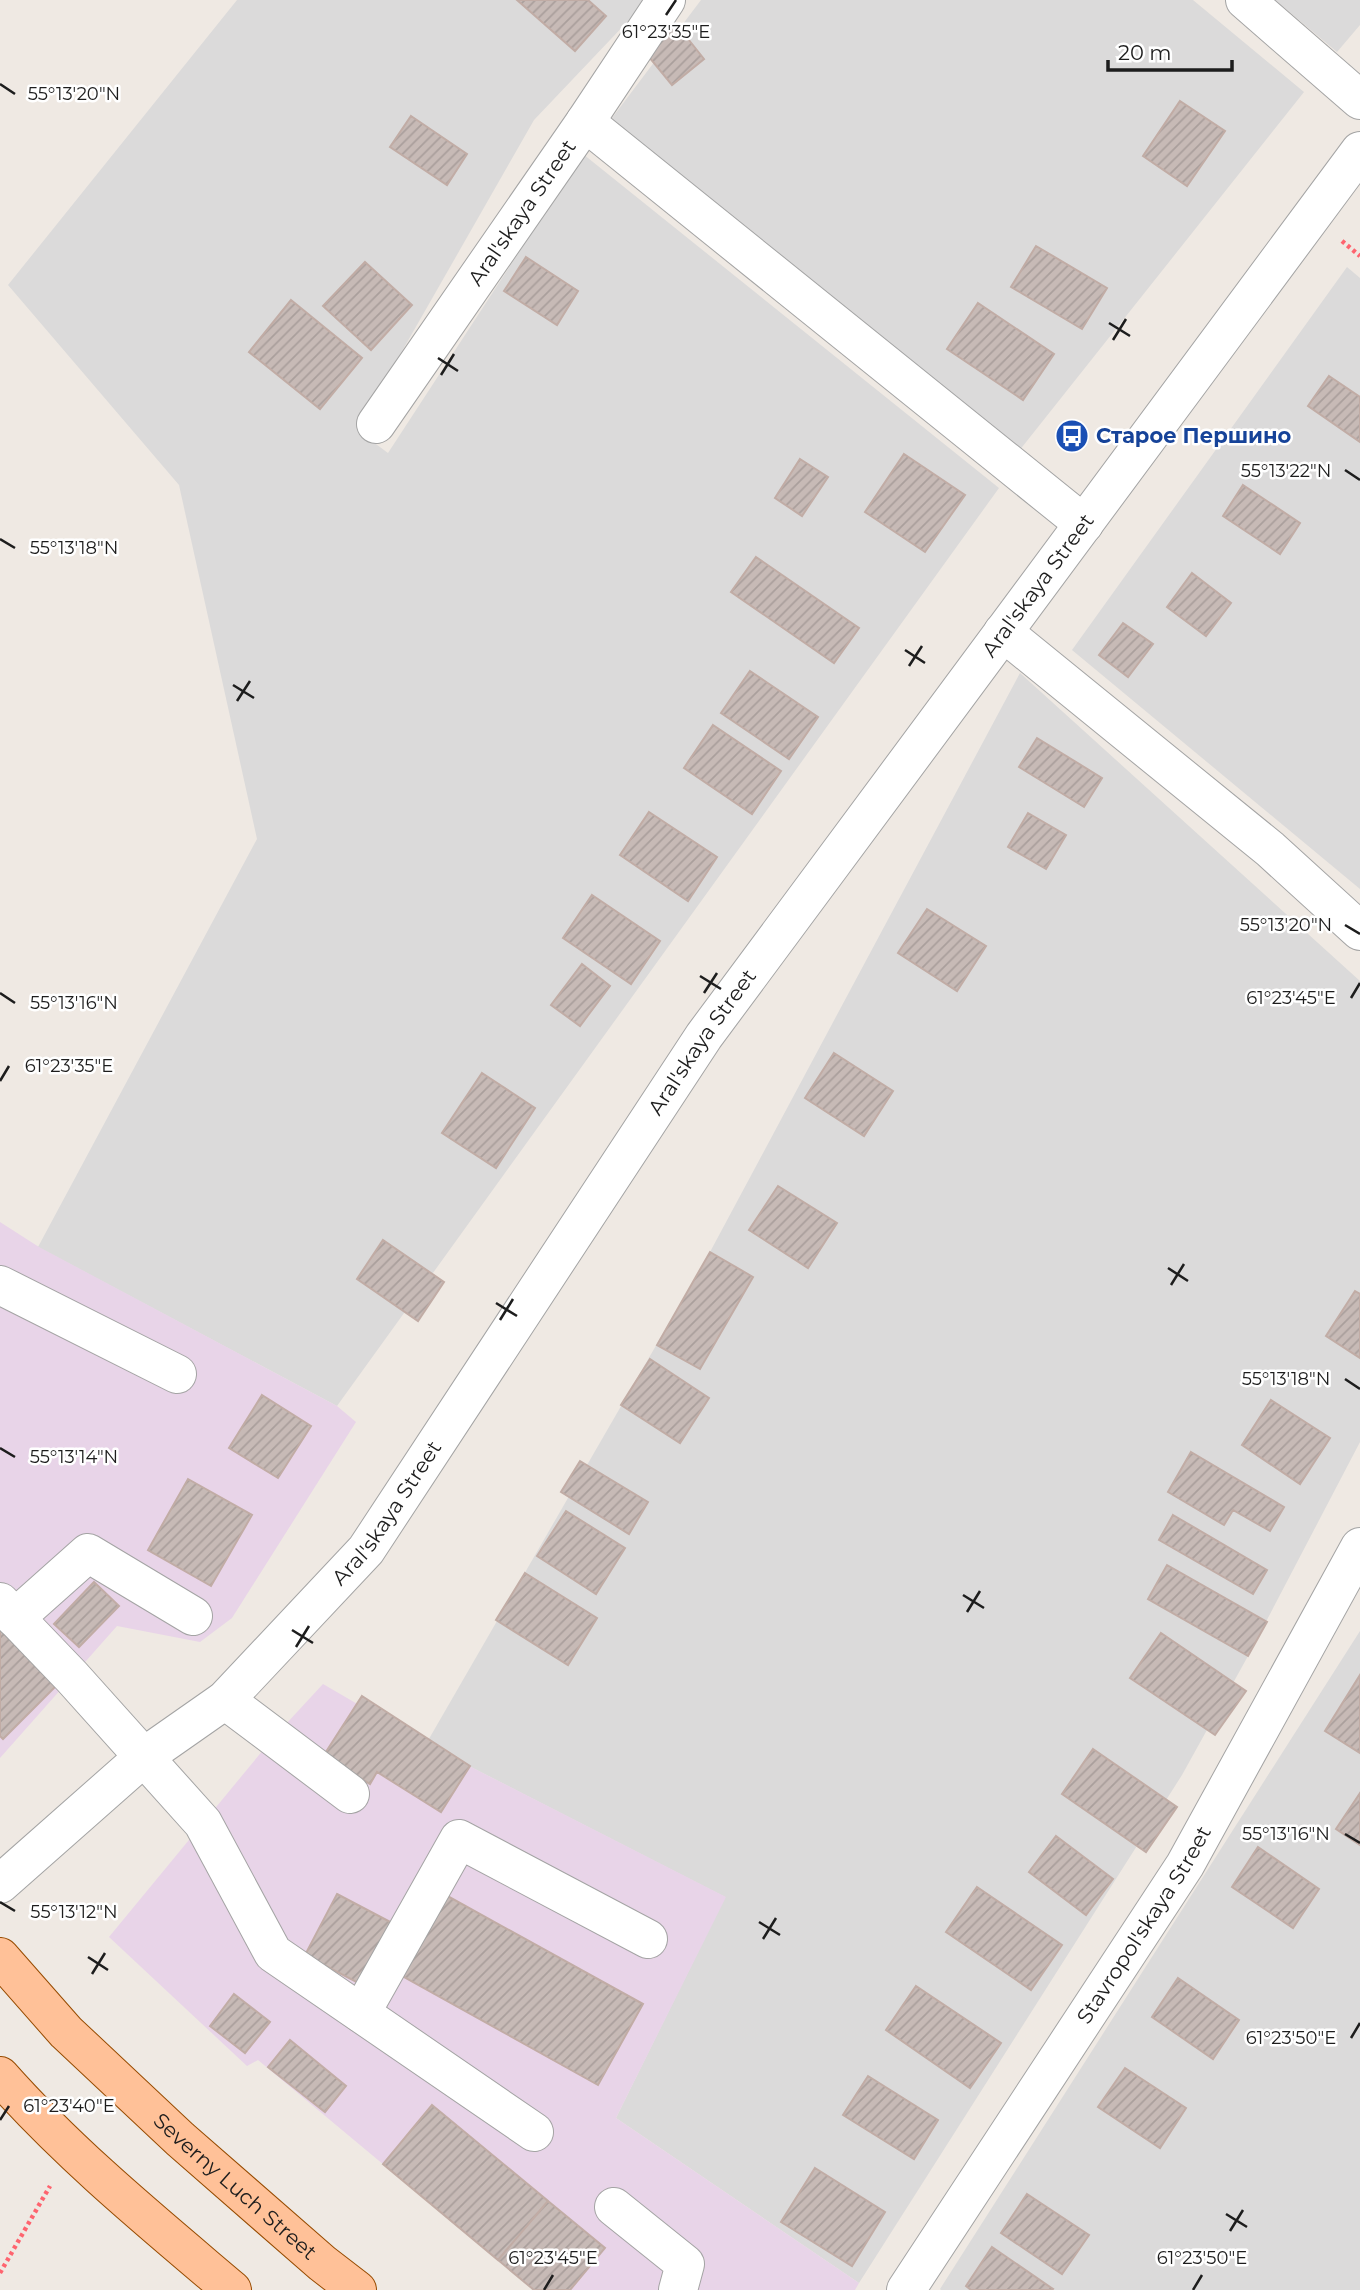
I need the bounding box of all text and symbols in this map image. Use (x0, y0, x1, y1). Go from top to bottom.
text: 61°23'35"E (622, 21, 710, 43)
scale bar (1108, 28, 1232, 72)
text: 20 m (1118, 40, 1172, 65)
text: 55°13'20"N (28, 83, 120, 105)
street label: Aral'skaya Street (463, 135, 581, 290)
bus stop icon: Старое Першино (1053, 417, 1091, 455)
place label: Старое Першино (1096, 423, 1292, 448)
text: 55°13'22"N (1241, 460, 1331, 482)
street label: Aral'skaya Street (976, 509, 1099, 662)
text: 55°13'18"N (30, 537, 118, 559)
text: 55°13'20"N (1240, 914, 1332, 936)
street label: Aral'skaya Street (643, 964, 761, 1120)
text: 61°23'45"E (1246, 987, 1336, 1009)
text: 55°13'16"N (30, 992, 118, 1014)
text: 61°23'35"E (25, 1055, 113, 1077)
text: 55°13'18"N (1242, 1368, 1330, 1390)
street label: Aral'skaya Street (326, 1436, 446, 1590)
text: 55°13'14"N (30, 1446, 118, 1468)
street label: Stavropol'skaya Street (1071, 1821, 1216, 2028)
text: 55°13'16"N (1242, 1823, 1330, 1845)
text: 55°13'12"N (30, 1901, 118, 1923)
text: 61°23'50"E (1246, 2027, 1336, 2049)
text: 61°23'40"E (23, 2095, 115, 2117)
street label: Severny Luch Street (148, 2108, 322, 2265)
text: 61°23'45"E (508, 2247, 598, 2269)
text: 61°23'50"E (1157, 2247, 1247, 2269)

